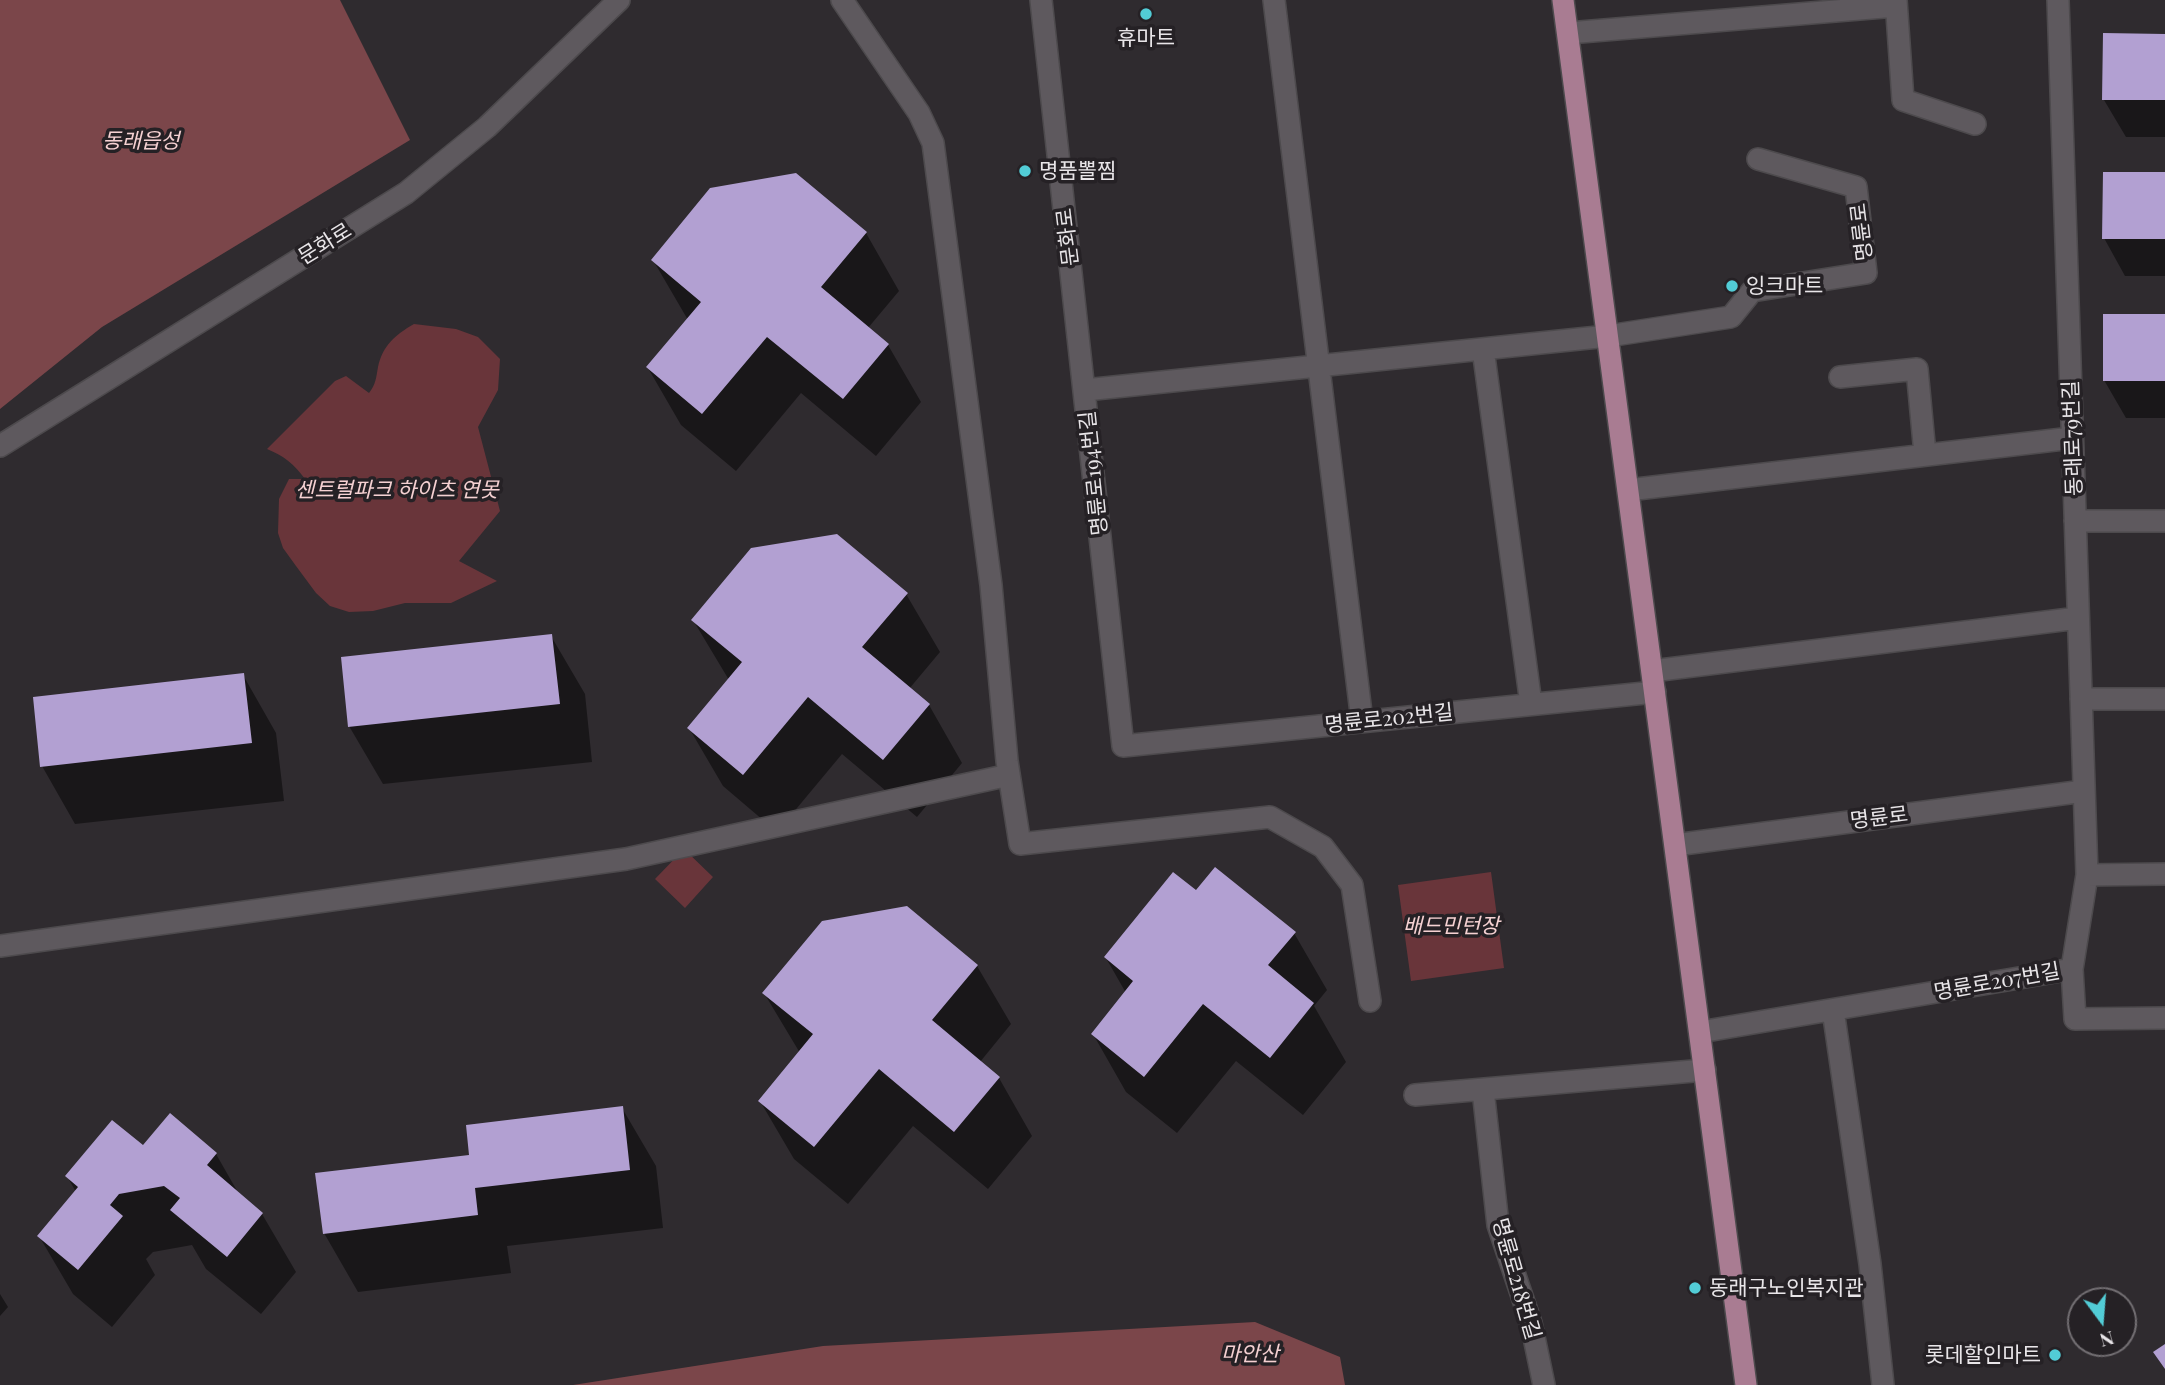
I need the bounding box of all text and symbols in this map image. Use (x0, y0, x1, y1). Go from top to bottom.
marker: 휴마트 (1138, 6, 1154, 22)
place label: 휴마트 (1117, 25, 1175, 51)
park label: 동래읍성 (102, 128, 180, 154)
place label: 명품뽈찜 (1039, 158, 1116, 184)
marker: 명품뽈찜 (1017, 163, 1033, 179)
street label: 명륜로 (1846, 202, 1878, 262)
street label: 문화로 (1052, 207, 1084, 267)
street label: 문화로 (294, 218, 356, 270)
place label: 잉크마트 (1746, 273, 1823, 299)
marker: 잉크마트 (1724, 278, 1740, 294)
street label: 동래로79번길 (2058, 380, 2088, 496)
street label: 명륜로194번길 (1075, 409, 1113, 537)
park label: 센트럴파크 하이츠 연못 (295, 477, 499, 503)
street label: 명륜로202번길 (1323, 700, 1455, 738)
street label: 명륜로 (1849, 802, 1909, 834)
park label: 배드민턴장 (1403, 913, 1499, 939)
street label: 명륜로207번길 (1932, 958, 2062, 1006)
street label: 명륜로218번길 (1487, 1215, 1545, 1343)
place label: 동래구노인복지관 (1709, 1275, 1864, 1301)
marker: 동래구노인복지관 (1687, 1280, 1703, 1296)
north arrow (2067, 1287, 2137, 1357)
text: N (2097, 1326, 2117, 1355)
park label: 마안산 (1221, 1341, 1279, 1367)
place label: 롯데할인마트 (1925, 1342, 2041, 1368)
marker: 롯데할인마트 (2047, 1347, 2063, 1363)

